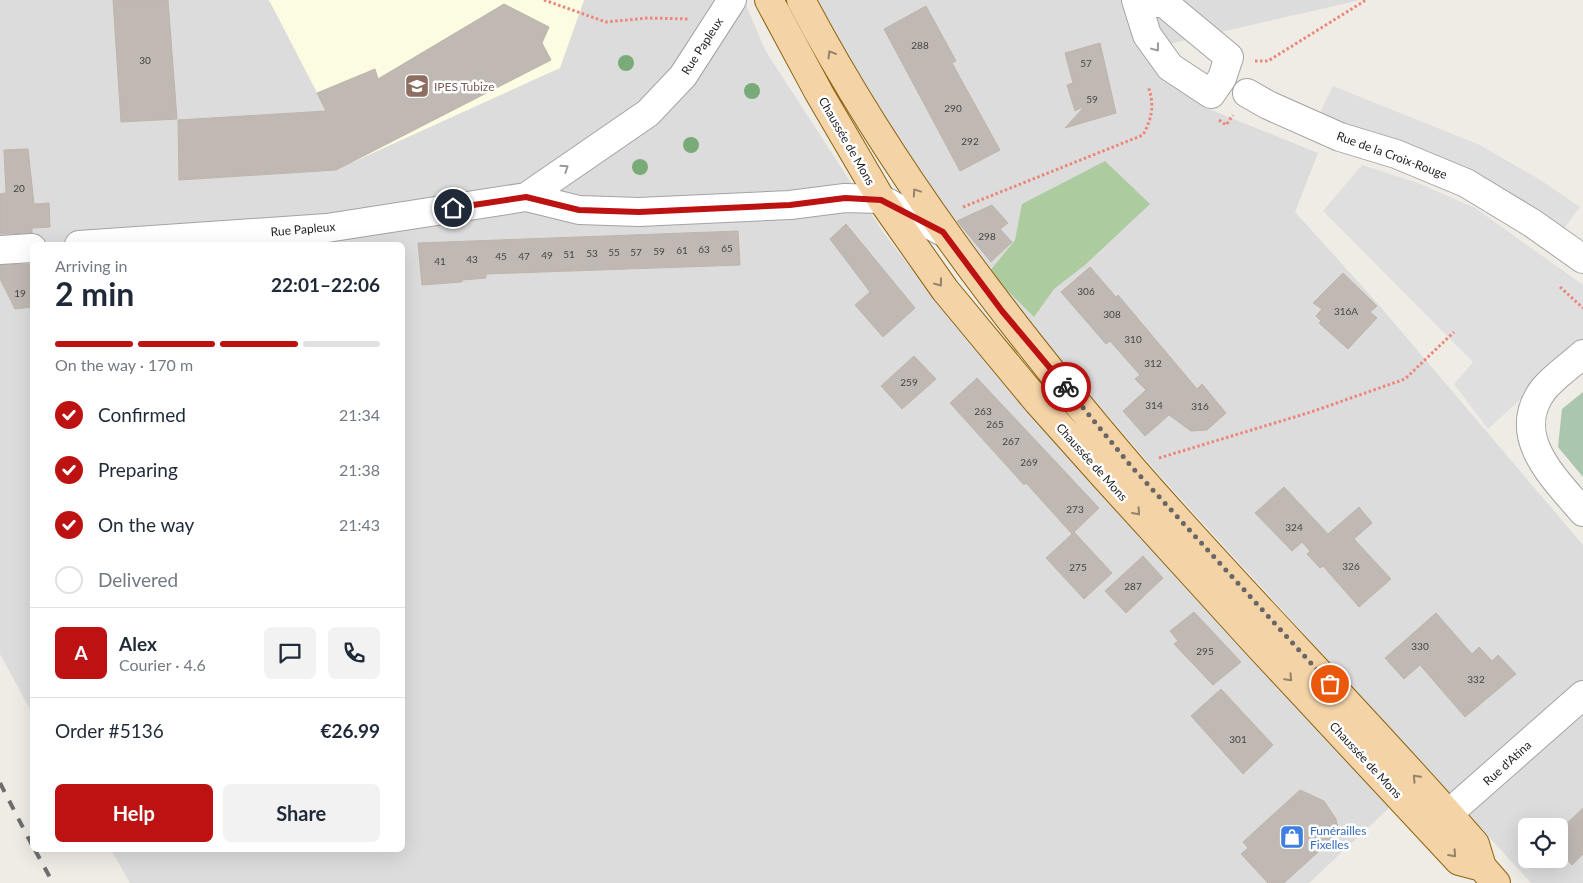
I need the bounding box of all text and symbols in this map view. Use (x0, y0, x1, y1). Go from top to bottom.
street label: Rue Papleux (678, 15, 726, 77)
house number: 288 (911, 39, 929, 51)
one-way arrow (1150, 42, 1159, 52)
one-way arrow (827, 50, 837, 59)
house number: 30 (139, 54, 151, 66)
house number: 57 (1080, 57, 1092, 69)
school or university icon: IPES Tubize (404, 73, 430, 99)
place label: IPES Tubize (434, 79, 495, 94)
house number: 59 (1086, 93, 1098, 105)
street label: Chaussée de Mons (816, 94, 878, 188)
house number: 290 (944, 102, 962, 114)
street label: Rue de la Croix-Rouge (1335, 128, 1449, 182)
house number: 292 (961, 135, 979, 147)
one-way arrow (560, 165, 569, 174)
house number: 20 (13, 182, 25, 194)
pin (432, 187, 474, 229)
one-way arrow (913, 188, 922, 197)
icon: home (439, 194, 467, 222)
street label: Rue Papleux (270, 219, 336, 239)
house number: 298 (978, 230, 996, 242)
house number: 65 (721, 242, 733, 254)
house number: 63 (698, 243, 710, 255)
house number: 61 (676, 244, 688, 256)
house number: 59 (653, 245, 665, 257)
house number: 55 (608, 246, 620, 258)
house number: 57 (630, 246, 642, 258)
house number: 53 (586, 247, 598, 259)
house number: 51 (563, 248, 575, 260)
house number: 49 (541, 249, 553, 261)
house number: 45 (495, 250, 507, 262)
house number: 47 (518, 250, 530, 262)
house number: 43 (466, 253, 478, 265)
house number: 41 (434, 255, 446, 267)
text: Arriving in (55, 256, 128, 275)
text: 22:01–22:06 (271, 273, 380, 296)
text: 2 min (55, 274, 134, 313)
one-way arrow (934, 277, 942, 286)
house number: 306 (1077, 285, 1095, 297)
house number: 19 (14, 287, 26, 299)
house number: 316A (1334, 305, 1358, 317)
house number: 308 (1103, 308, 1121, 320)
house number: 310 (1124, 333, 1142, 345)
text: On the way · 170 m (55, 355, 193, 374)
house number: 312 (1144, 357, 1162, 369)
courier (1041, 362, 1091, 412)
icon: bike (1052, 373, 1080, 401)
house number: 259 (900, 376, 918, 388)
house number: 314 (1145, 399, 1163, 411)
house number: 316 (1191, 400, 1209, 412)
icon: check (55, 401, 83, 429)
text: Confirmed (98, 403, 186, 426)
text: 21:34 (339, 405, 380, 424)
house number: 263 (974, 405, 992, 417)
house number: 265 (986, 418, 1004, 430)
street label: Chaussée de Mons (1053, 420, 1131, 504)
house number: 267 (1002, 435, 1020, 447)
icon: check (55, 456, 83, 484)
house number: 269 (1020, 456, 1038, 468)
text: Preparing (98, 458, 178, 481)
text: 21:38 (339, 460, 380, 479)
house number: 273 (1066, 503, 1084, 515)
one-way arrow (1131, 506, 1140, 515)
icon: check (55, 511, 83, 539)
text: On the way (98, 513, 194, 536)
text: 21:43 (339, 515, 380, 534)
house number: 324 (1285, 521, 1303, 533)
house number: 326 (1342, 560, 1360, 572)
house number: 275 (1069, 561, 1087, 573)
text: Delivered (98, 568, 178, 591)
house number: 287 (1124, 580, 1142, 592)
button: chat (264, 627, 316, 679)
button: phone (328, 627, 380, 679)
text: Alex (119, 632, 157, 655)
house number: 330 (1411, 640, 1429, 652)
text: A (74, 641, 88, 664)
house number: 295 (1196, 645, 1214, 657)
text: Courier · 4.6 (119, 655, 206, 674)
pin (1309, 663, 1351, 705)
icon: bag (1316, 670, 1344, 698)
one-way arrow (1283, 673, 1292, 682)
house number: 332 (1467, 673, 1485, 685)
text: Order #5136 (55, 719, 164, 742)
text: €26.99 (320, 719, 380, 742)
street label: Chaussée de Mons (1327, 719, 1405, 801)
house number: 301 (1229, 733, 1247, 745)
street label: Rue d'Atina (1480, 737, 1534, 789)
one-way arrow (1413, 774, 1422, 783)
button: Help (55, 784, 213, 842)
button: Share (223, 784, 380, 842)
map controls (1518, 818, 1568, 868)
button: locate (1518, 818, 1568, 868)
place label: Funérailles Fixelles (1310, 823, 1366, 852)
shop icon: Funérailles Fixelles (1279, 824, 1305, 850)
one-way arrow (1447, 848, 1456, 857)

